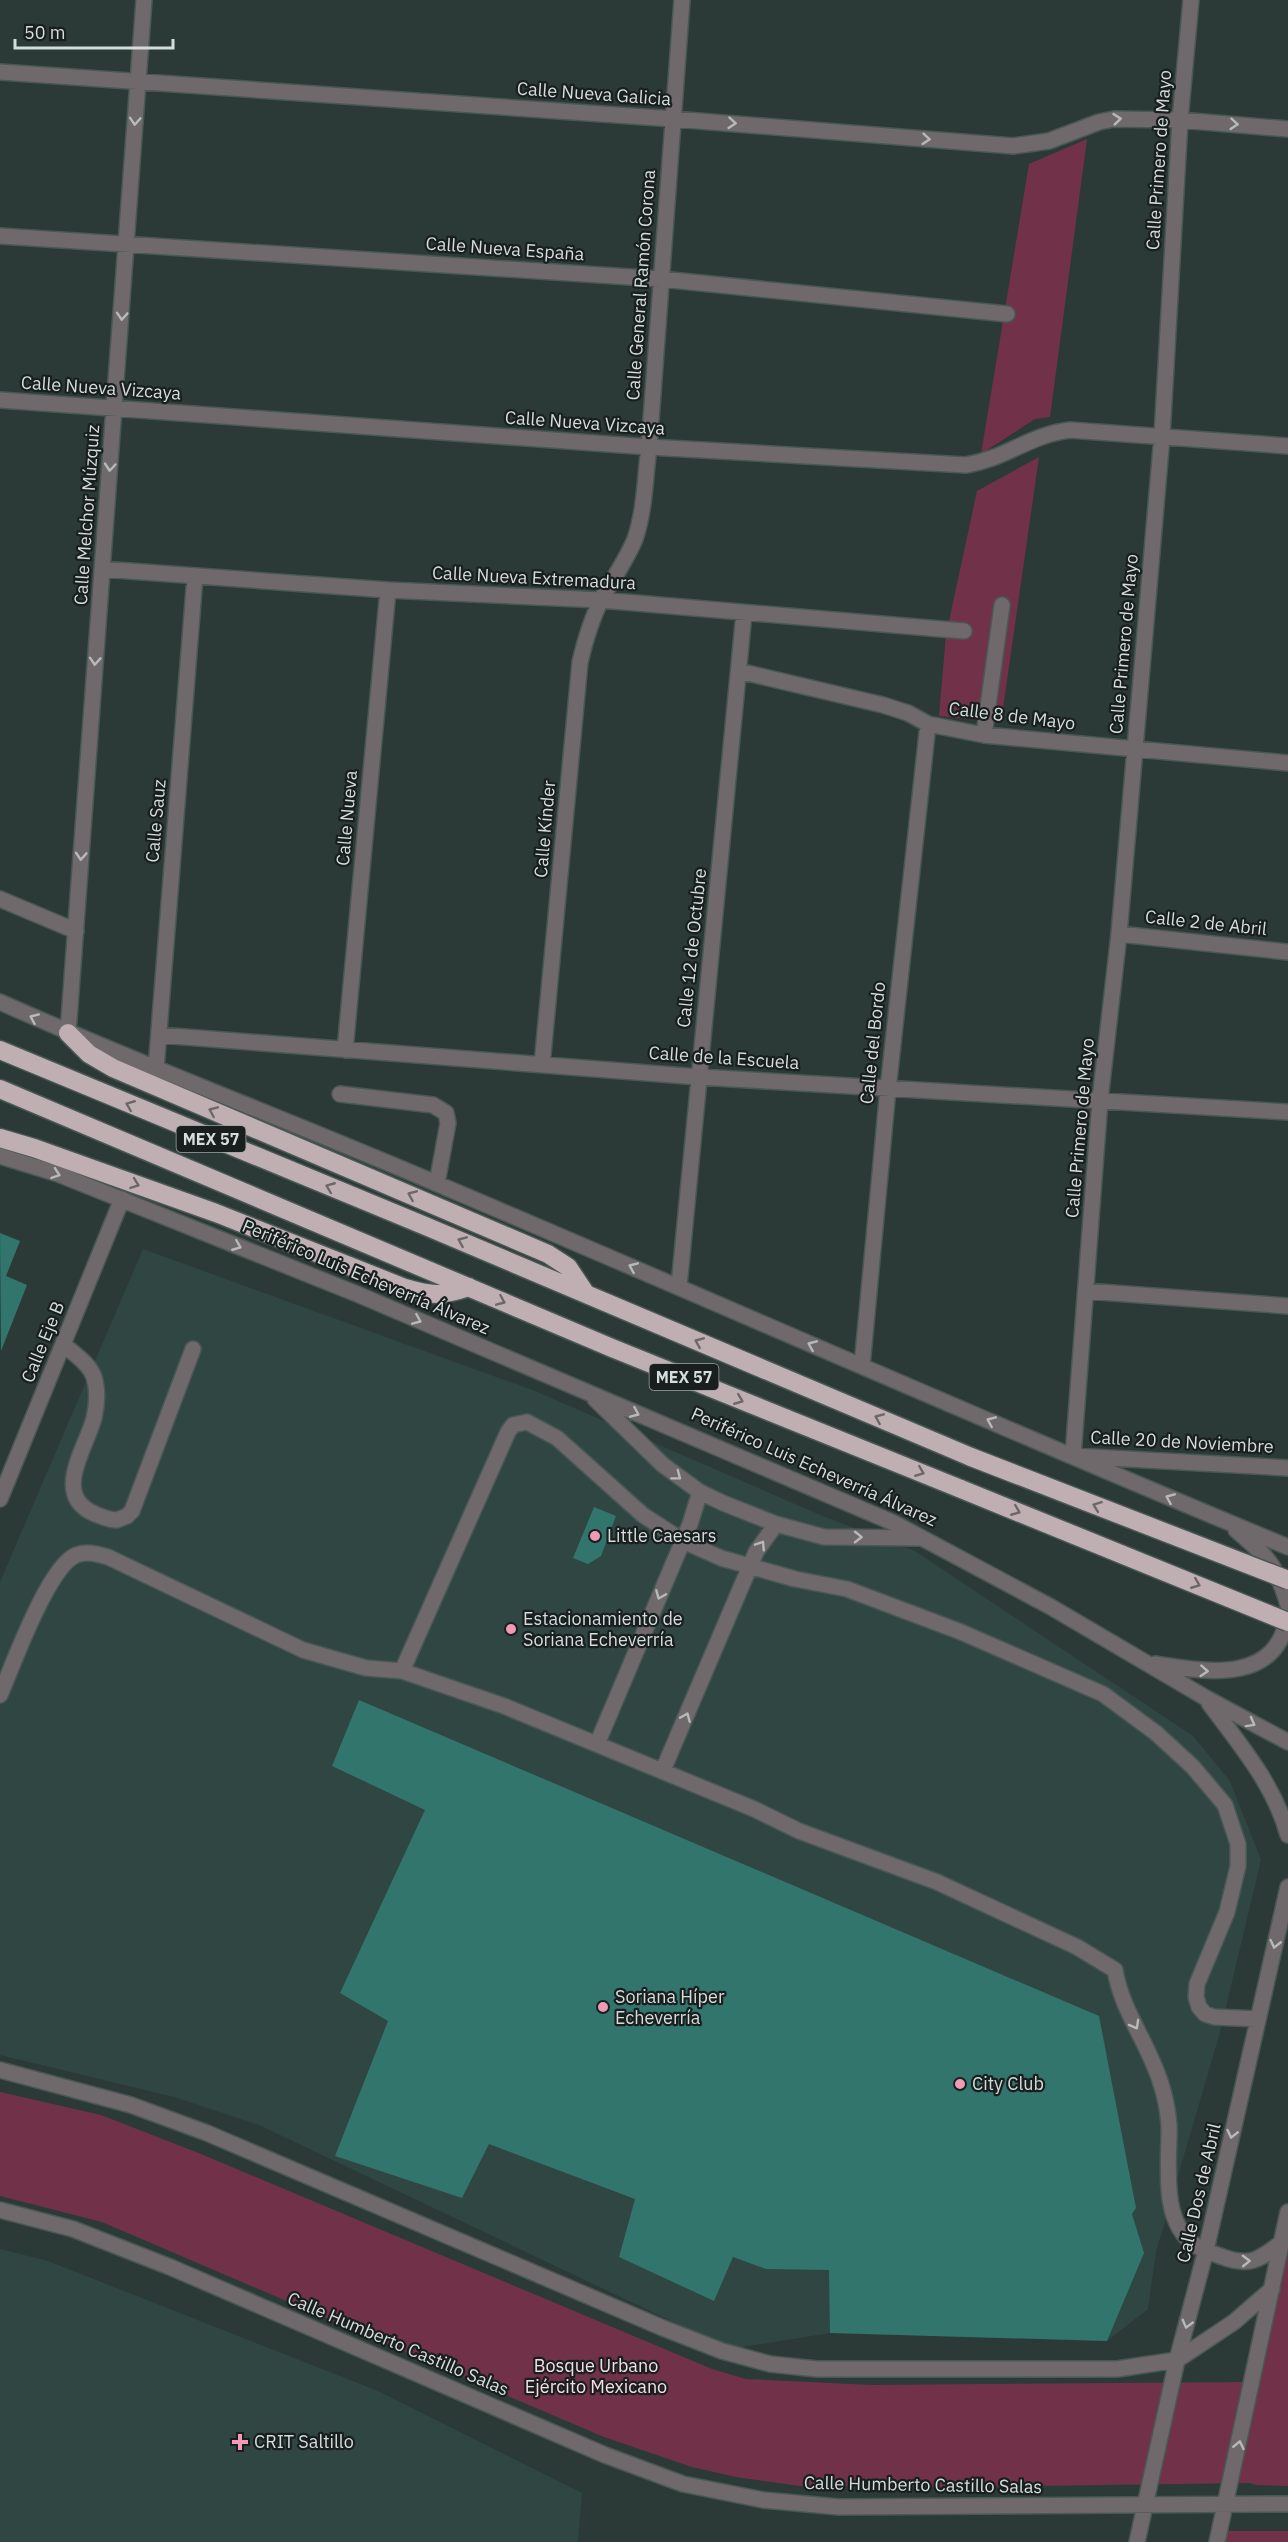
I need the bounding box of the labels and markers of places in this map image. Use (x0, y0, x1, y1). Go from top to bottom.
place label: Little Caesars (607, 1524, 716, 1547)
marker: Little Caesars (588, 1529, 602, 1543)
place label: Estacionamiento de Soriana Echeverría (523, 1607, 683, 1651)
marker: Estacionamiento de Soriana Echeverría (504, 1622, 518, 1636)
place label: Soriana Híper Echeverría (615, 1985, 725, 2029)
marker: Soriana Híper Echeverría (596, 2000, 610, 2014)
place label: City Club (972, 2072, 1044, 2095)
marker: City Club (953, 2077, 967, 2091)
place label: CRIT Saltillo (254, 2430, 354, 2453)
marker: CRIT Saltillo (231, 2433, 249, 2451)

